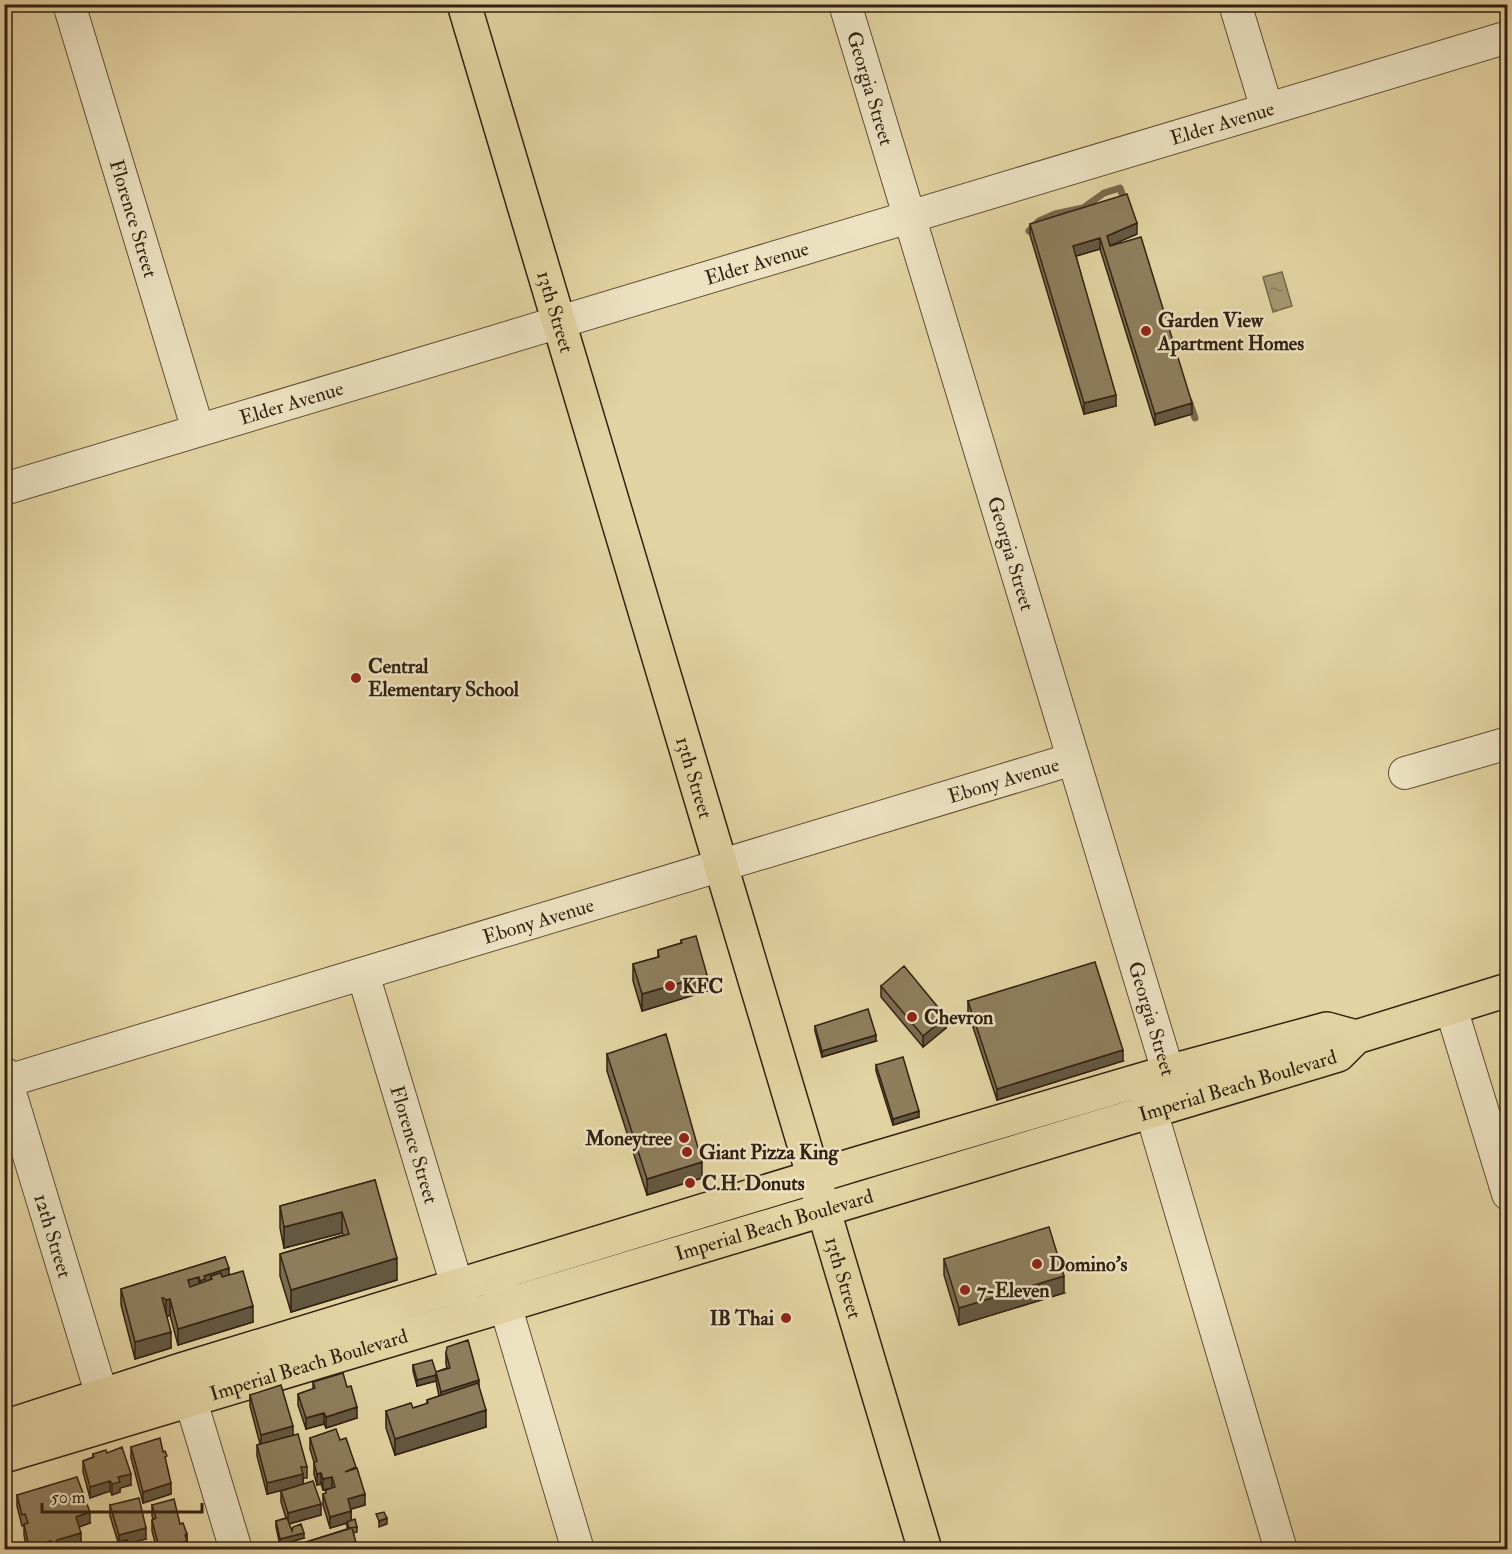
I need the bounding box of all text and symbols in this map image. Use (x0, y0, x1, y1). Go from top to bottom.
street label: Georgia Street (841, 28, 900, 149)
street label: Elder Avenue (1167, 95, 1277, 150)
street label: Florence Street (104, 156, 164, 281)
street label: Elder Avenue (702, 235, 812, 290)
street label: 13th Street (532, 268, 580, 356)
place label: Garden View Apartment Homes (1157, 308, 1304, 357)
marker: Garden View Apartment Homes (1139, 324, 1153, 338)
street label: Elder Avenue (236, 375, 346, 430)
street label: Georgia Street (982, 493, 1040, 614)
place label: Central Elementary School (368, 654, 520, 703)
marker: Central Elementary School (349, 671, 363, 685)
street label: 13th Street (671, 733, 719, 822)
street label: Ebony Avenue (945, 751, 1062, 809)
street label: Ebony Avenue (480, 892, 597, 949)
street label: Georgia Street (1123, 958, 1181, 1079)
place label: KFC (682, 974, 723, 999)
marker: KFC (663, 979, 677, 993)
place label: Chevron (924, 1005, 994, 1030)
marker: Chevron (905, 1010, 919, 1024)
street label: Imperial Beach Boulevard (1136, 1044, 1340, 1127)
street label: Florence Street (385, 1082, 444, 1207)
place label: Moneytree (584, 1126, 673, 1152)
marker: Moneytree (677, 1131, 691, 1145)
place label: Giant Pizza King (699, 1140, 840, 1166)
marker: Giant Pizza King (680, 1145, 694, 1159)
place label: C.H. Donuts (702, 1171, 805, 1196)
marker: C.H. Donuts (683, 1176, 697, 1190)
street label: Imperial Beach Boulevard (672, 1183, 876, 1266)
street label: 12th Street (29, 1191, 78, 1281)
street label: 13th Street (820, 1234, 868, 1322)
place label: Domino's (1049, 1252, 1127, 1277)
marker: Domino's (1030, 1257, 1044, 1271)
place label: 7-Eleven (977, 1278, 1050, 1303)
marker: 7-Eleven (958, 1283, 972, 1297)
place label: IB Thai (710, 1306, 775, 1331)
marker: IB Thai (779, 1311, 793, 1325)
street label: Imperial Beach Boulevard (207, 1323, 411, 1406)
scale bar (42, 1476, 202, 1514)
text: 50 m (51, 1486, 86, 1509)

